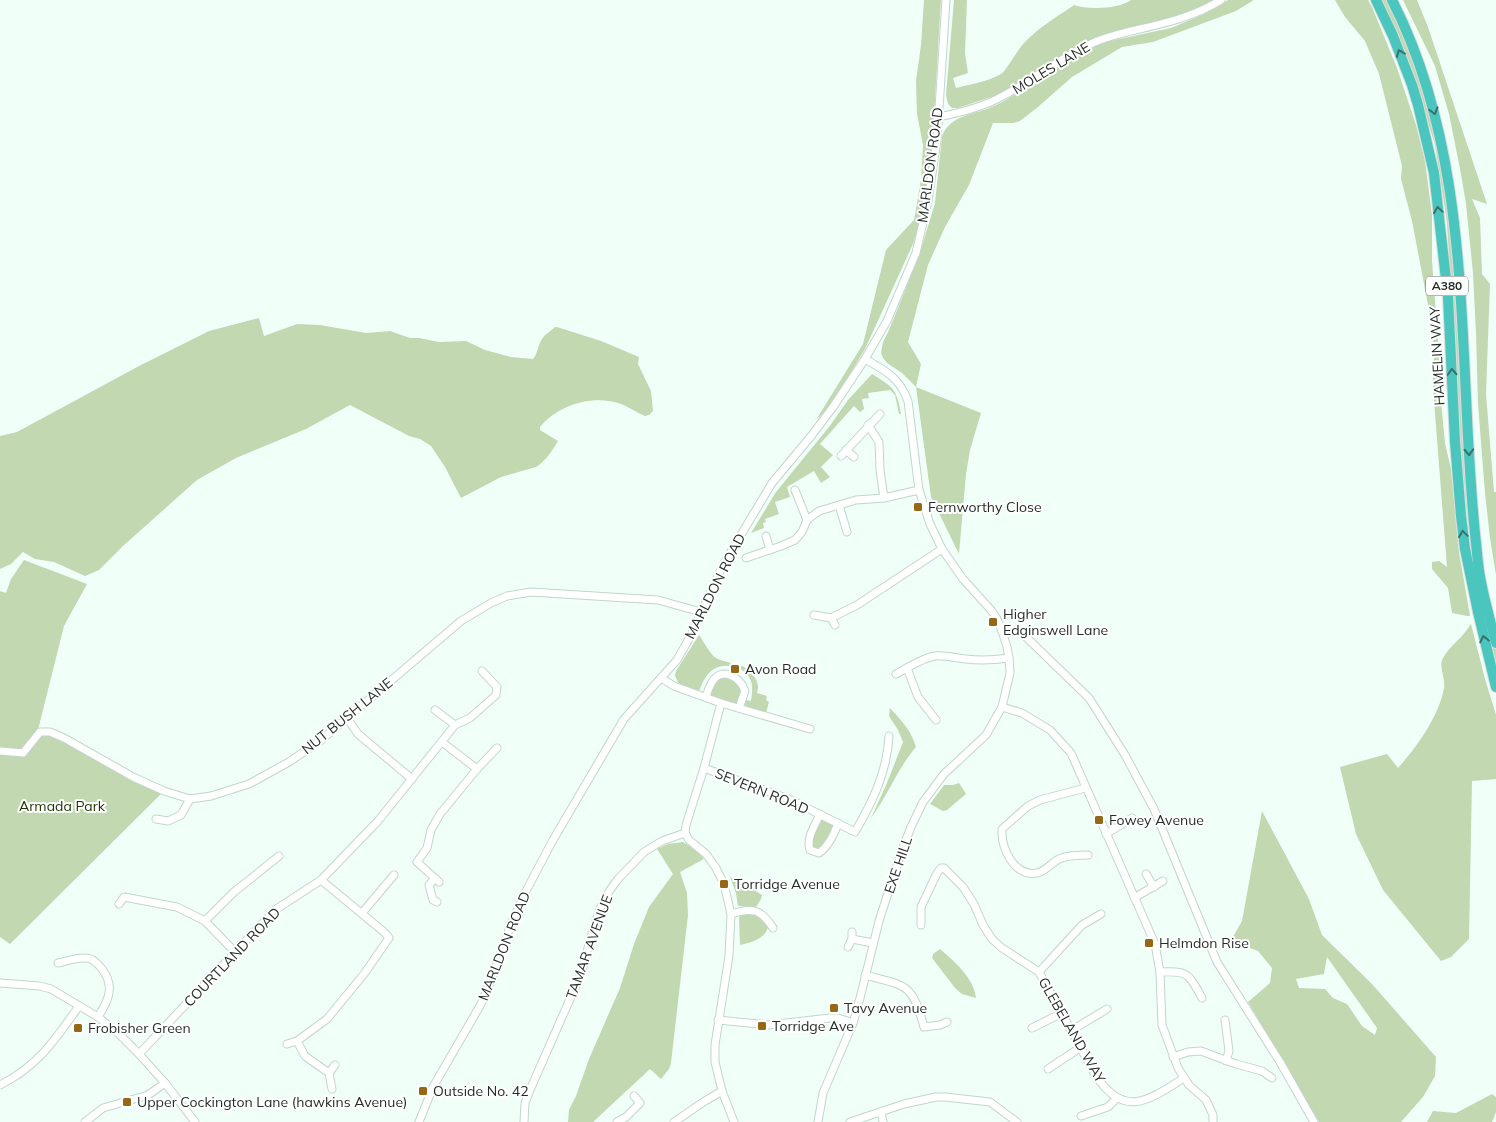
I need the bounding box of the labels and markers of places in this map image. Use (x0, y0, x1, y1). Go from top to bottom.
place label: Fernworthy Close (928, 498, 1042, 516)
marker: Fernworthy Close (912, 501, 924, 513)
place label: Higher Edginswell Lane (1003, 605, 1108, 639)
marker: Higher Edginswell Lane (987, 616, 999, 628)
place label: Avon Road (745, 660, 816, 678)
marker: Avon Road (729, 663, 741, 675)
place label: Fowey Avenue (1109, 811, 1204, 829)
marker: Fowey Avenue (1093, 814, 1105, 826)
place label: Torridge Avenue (734, 875, 840, 893)
marker: Torridge Avenue (718, 878, 730, 890)
place label: Helmdon Rise (1159, 934, 1249, 952)
marker: Helmdon Rise (1143, 937, 1155, 949)
place label: Tavy Avenue (844, 999, 927, 1017)
marker: Tavy Avenue (828, 1002, 840, 1014)
place label: Torridge Ave (772, 1017, 854, 1035)
place label: Frobisher Green (88, 1019, 191, 1037)
marker: Torridge Ave (756, 1020, 768, 1032)
marker: Frobisher Green (72, 1022, 84, 1034)
place label: Outside No. 42 (433, 1082, 529, 1100)
marker: Outside No. 42 (417, 1085, 429, 1097)
place label: Upper Cockington Lane (hawkins Avenue) (137, 1093, 407, 1111)
marker: Upper Cockington Lane (hawkins Avenue) (121, 1096, 133, 1108)

